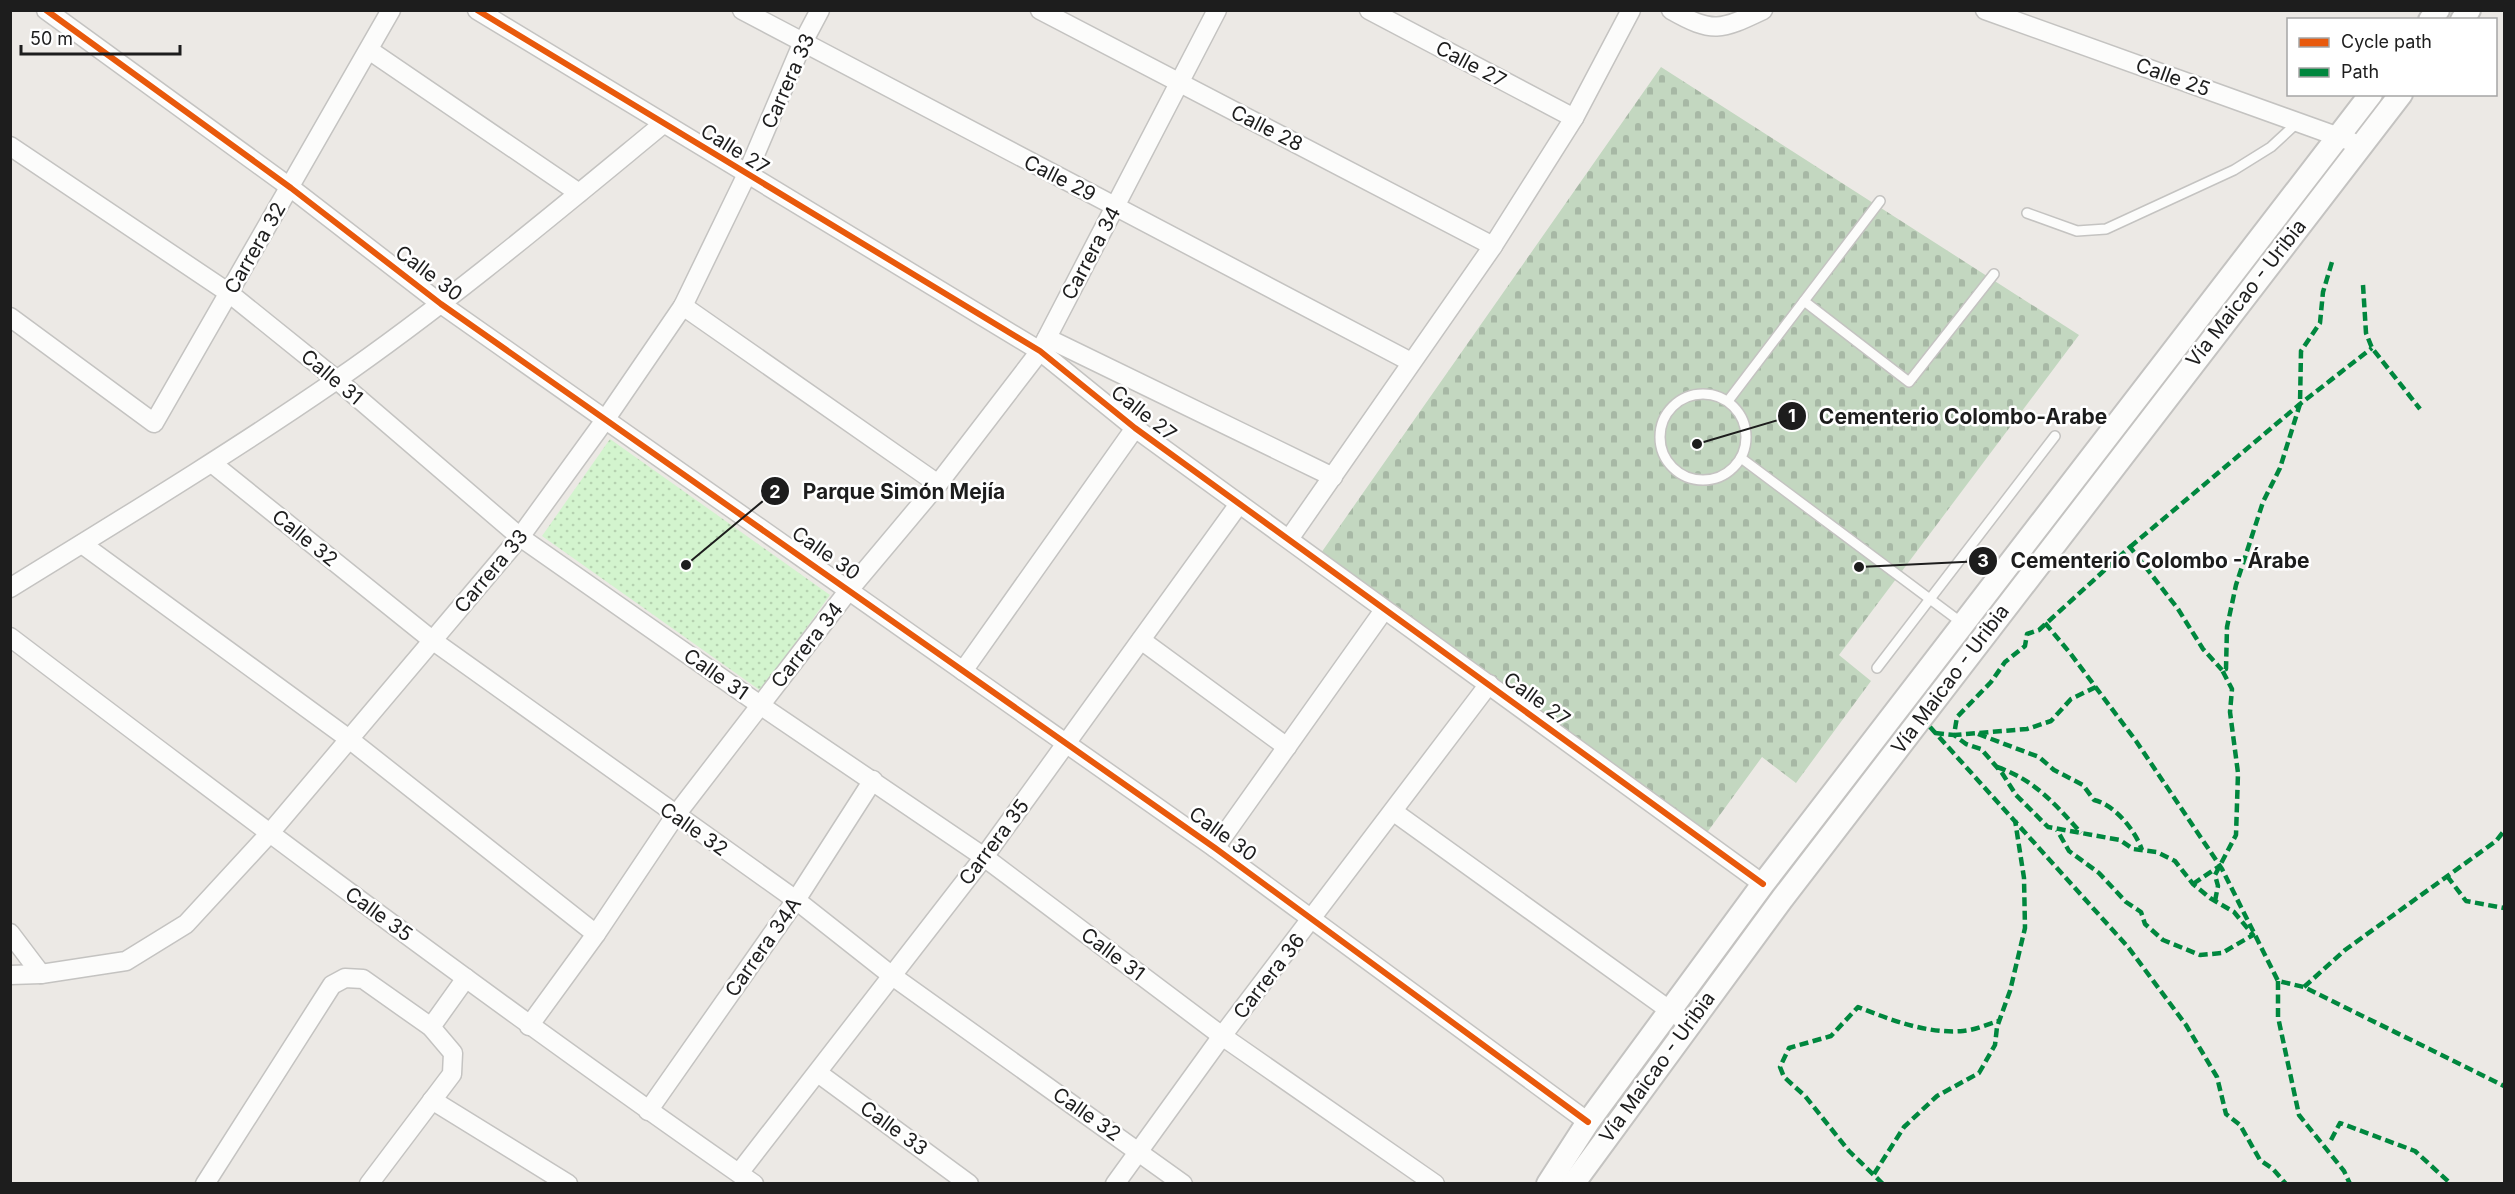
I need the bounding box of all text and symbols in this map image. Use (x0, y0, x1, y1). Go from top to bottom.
scale bar (21, 18, 180, 56)
legend (2287, 18, 2497, 96)
text: 50 m (30, 28, 73, 49)
street label: Carrera 33 (756, 30, 820, 132)
text: Cycle path (2341, 31, 2432, 52)
street label: Calle 27 (1432, 35, 1510, 93)
street label: Calle 25 (2133, 53, 2213, 101)
text: Path (2341, 61, 2379, 82)
street label: Calle 28 (1227, 100, 1307, 156)
street label: Calle 27 (696, 119, 774, 179)
street label: Calle 29 (1020, 150, 1100, 206)
street label: Carrera 32 (219, 198, 291, 298)
street label: Carrera 34 (1056, 202, 1126, 304)
street label: Vía Maicao - Uribia (2181, 214, 2311, 372)
street label: Calle 30 (391, 240, 467, 306)
street label: Calle 31 (296, 344, 368, 410)
street label: Calle 27 (1107, 380, 1181, 446)
callout: Cementerio Colombo-Arabe (1777, 397, 2119, 436)
text: Cementerio Colombo-Arabe (1819, 404, 2107, 429)
text: 1 (1788, 405, 1796, 426)
callout: Parque Simón Mejía (760, 472, 1017, 511)
text: Parque Simón Mejía (803, 479, 1005, 504)
text: 2 (769, 481, 781, 502)
street label: Calle 32 (267, 504, 343, 572)
street label: Calle 30 (787, 521, 865, 585)
street label: Carrera 33 (449, 524, 533, 618)
callout: Cementerio Colombo - Árabe (1968, 542, 2321, 581)
text: Cementerio Colombo - Árabe (2011, 547, 2309, 573)
text: 3 (1977, 550, 1989, 571)
street label: Carrera 34 (766, 597, 848, 693)
street label: Vía Maicao - Uribia (1886, 600, 2014, 758)
street label: Calle 31 (679, 643, 753, 705)
street label: Calle 27 (1499, 667, 1575, 731)
street label: Carrera 35 (954, 794, 1034, 890)
street label: Calle 32 (655, 797, 733, 861)
street label: Calle 30 (1184, 801, 1262, 867)
street label: Calle 35 (341, 882, 417, 946)
street label: Carrera 34A (720, 892, 806, 1001)
street label: Calle 31 (1077, 922, 1149, 986)
street label: Carrera 36 (1228, 929, 1310, 1023)
street label: Vía Maicao - Uribia (1594, 987, 1720, 1147)
street label: Calle 32 (1048, 1082, 1126, 1146)
street label: Calle 33 (856, 1096, 932, 1160)

